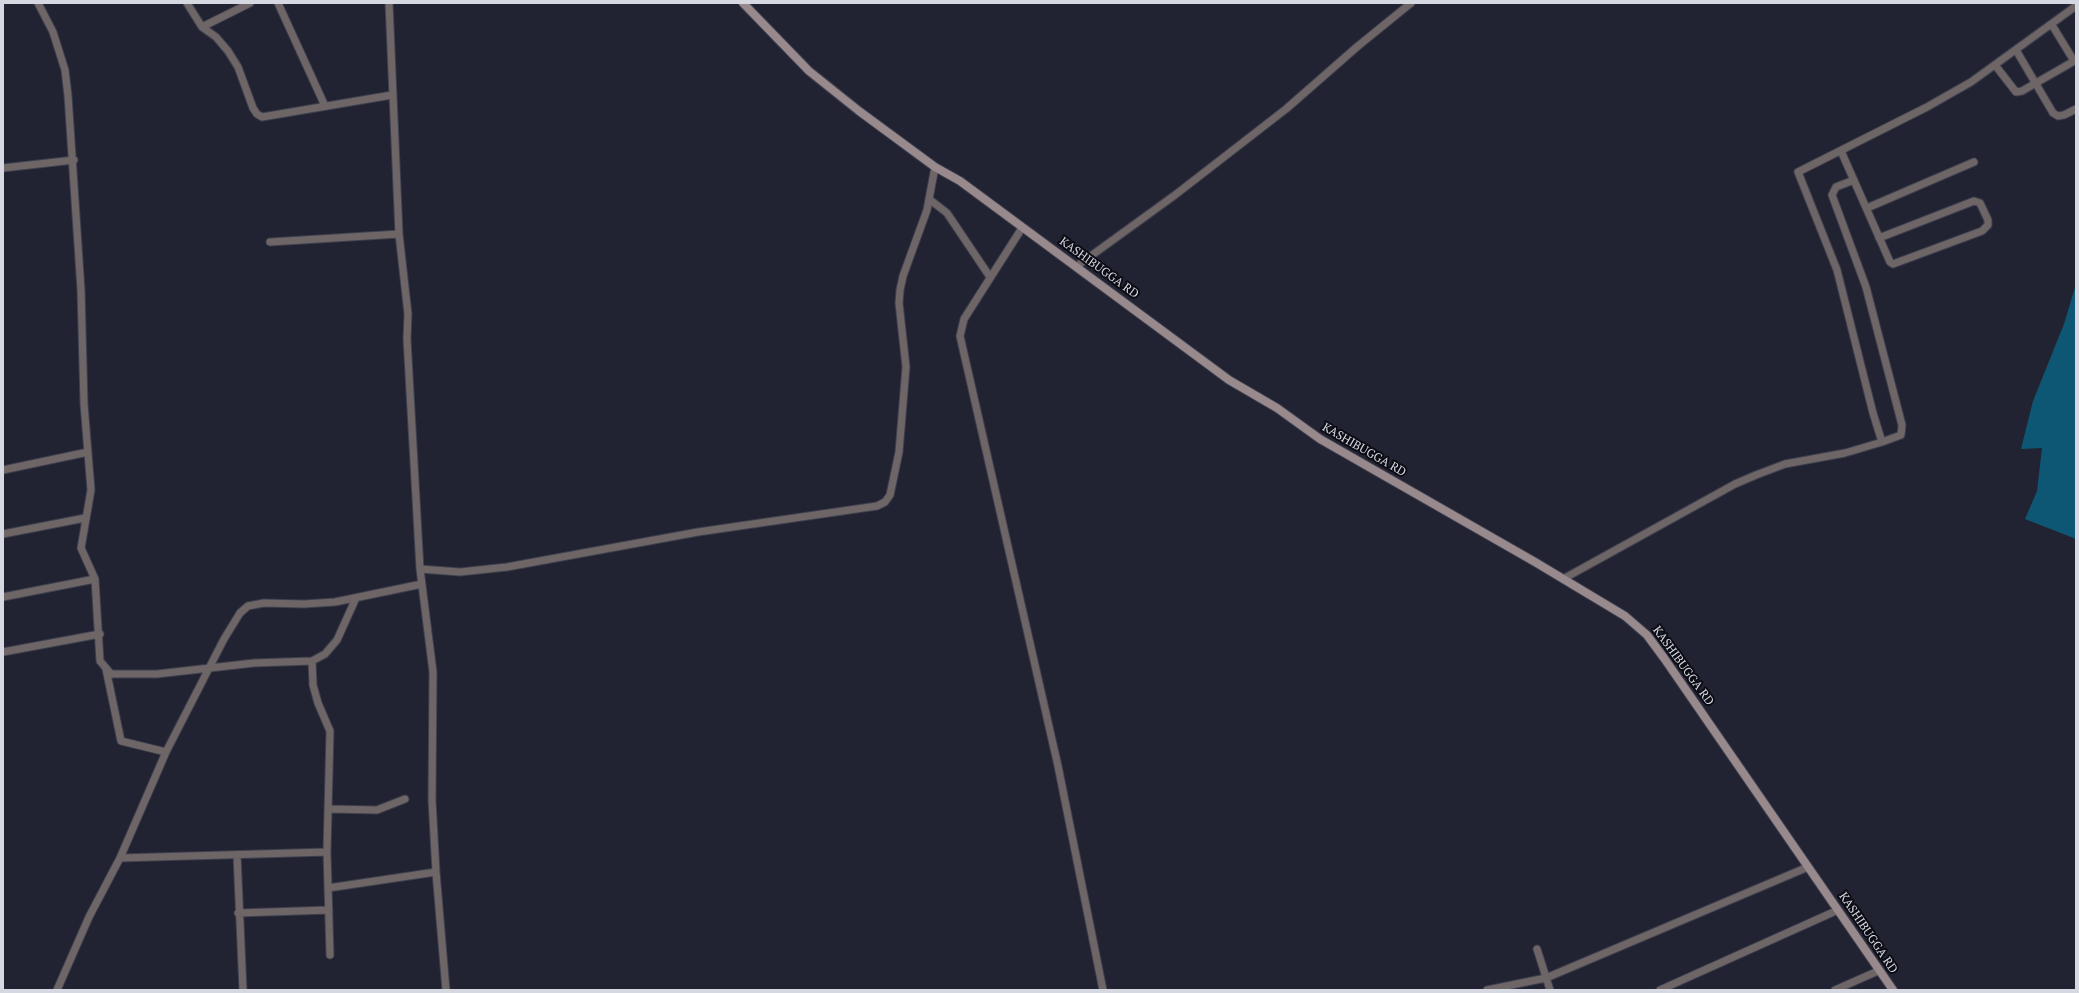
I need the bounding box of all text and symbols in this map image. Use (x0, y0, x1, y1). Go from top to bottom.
street label: KASHIBUGGA RD (1057, 234, 1141, 302)
street label: KASHIBUGGA RD (1320, 420, 1408, 480)
street label: KASHIBUGGA RD (1649, 624, 1717, 708)
street label: KASHIBUGGA RD (1836, 890, 1900, 976)

